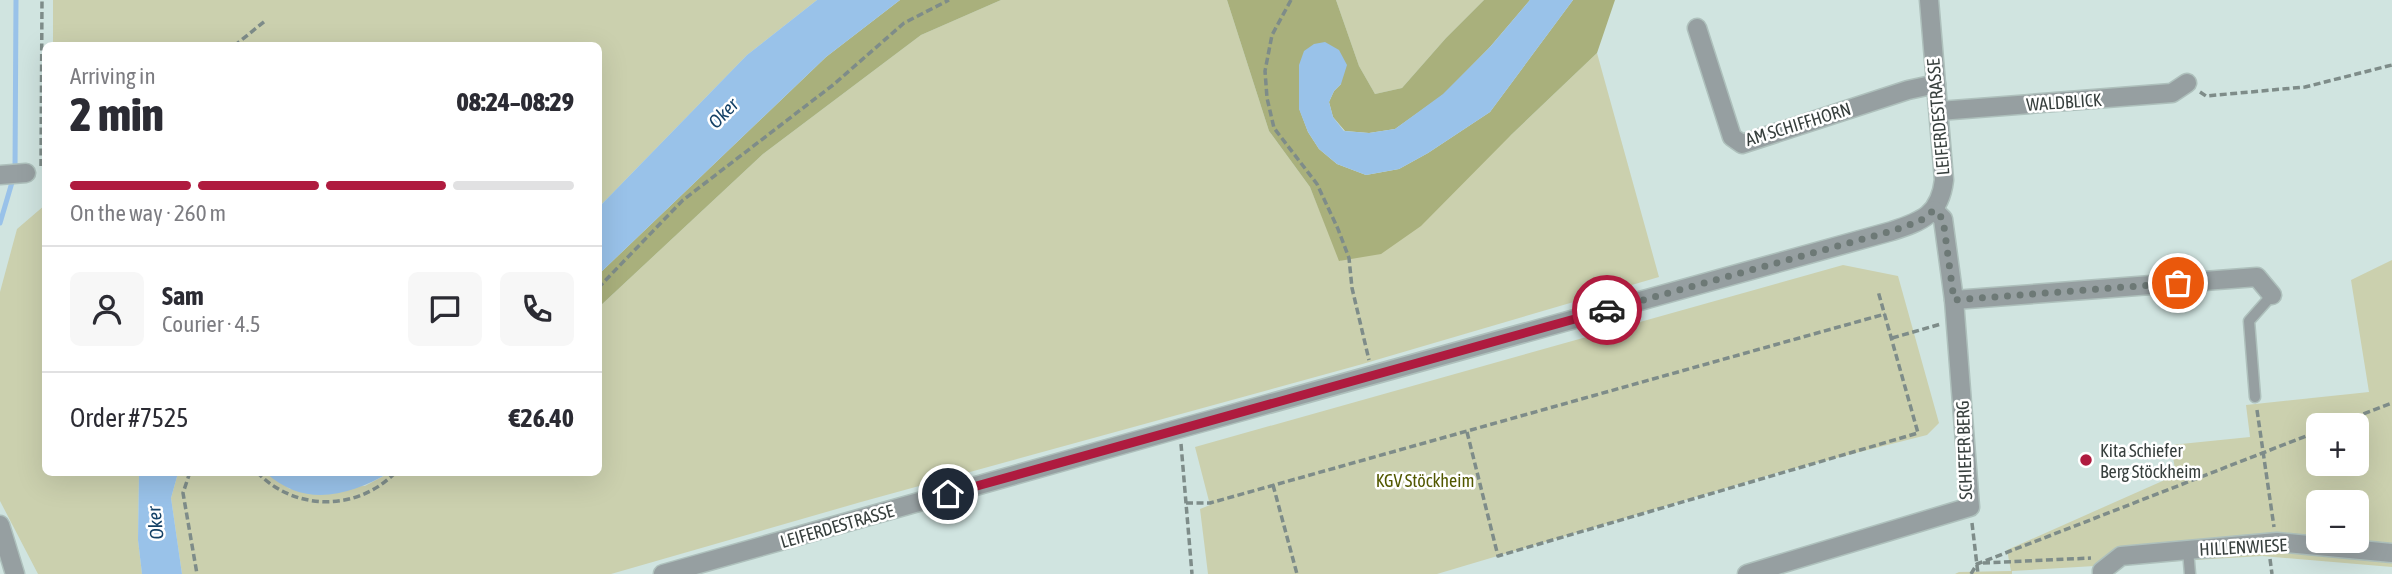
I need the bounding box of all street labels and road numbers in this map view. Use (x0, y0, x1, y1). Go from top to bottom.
street label: LEIFERDESTRASSE (1922, 57, 1954, 176)
street label: WALDBLICK (2026, 89, 2103, 115)
street label: AM SCHIFFHORN (1743, 98, 1853, 150)
street label: SCHIEFER BERG (1952, 400, 1976, 500)
street label: LEIFERDESTRASSE (778, 500, 896, 552)
street label: HILLENWIESE (2199, 534, 2288, 560)

